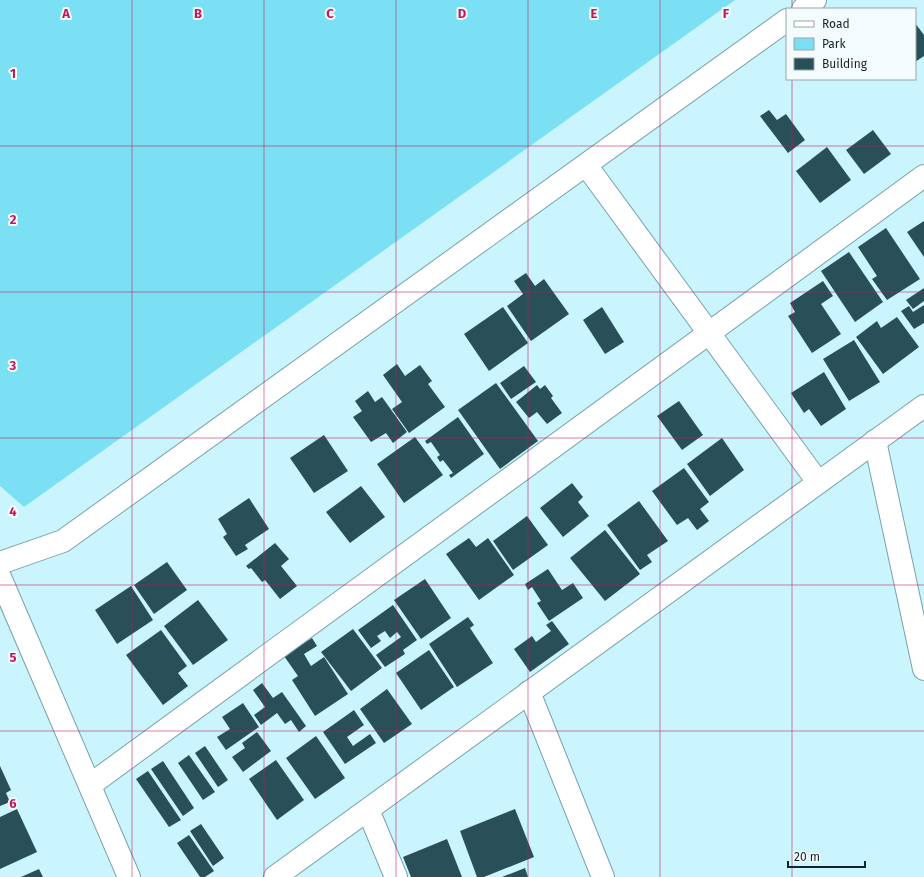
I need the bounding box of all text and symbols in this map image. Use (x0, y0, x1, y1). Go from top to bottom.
text: A (61, 6, 70, 21)
text: B (194, 6, 202, 21)
text: C (326, 6, 334, 21)
text: D (458, 6, 467, 21)
text: E (591, 6, 598, 21)
text: F (723, 6, 730, 21)
legend (786, 8, 916, 80)
text: Road (822, 17, 850, 31)
text: Park (822, 37, 846, 51)
text: Building (822, 57, 868, 71)
text: 1 (10, 66, 16, 81)
text: 2 (10, 212, 17, 227)
text: 3 (9, 358, 17, 373)
text: 4 (9, 504, 17, 519)
text: 5 (10, 650, 17, 665)
text: 6 (9, 796, 17, 811)
scale bar (788, 843, 865, 869)
text: 20 m (794, 850, 820, 864)

